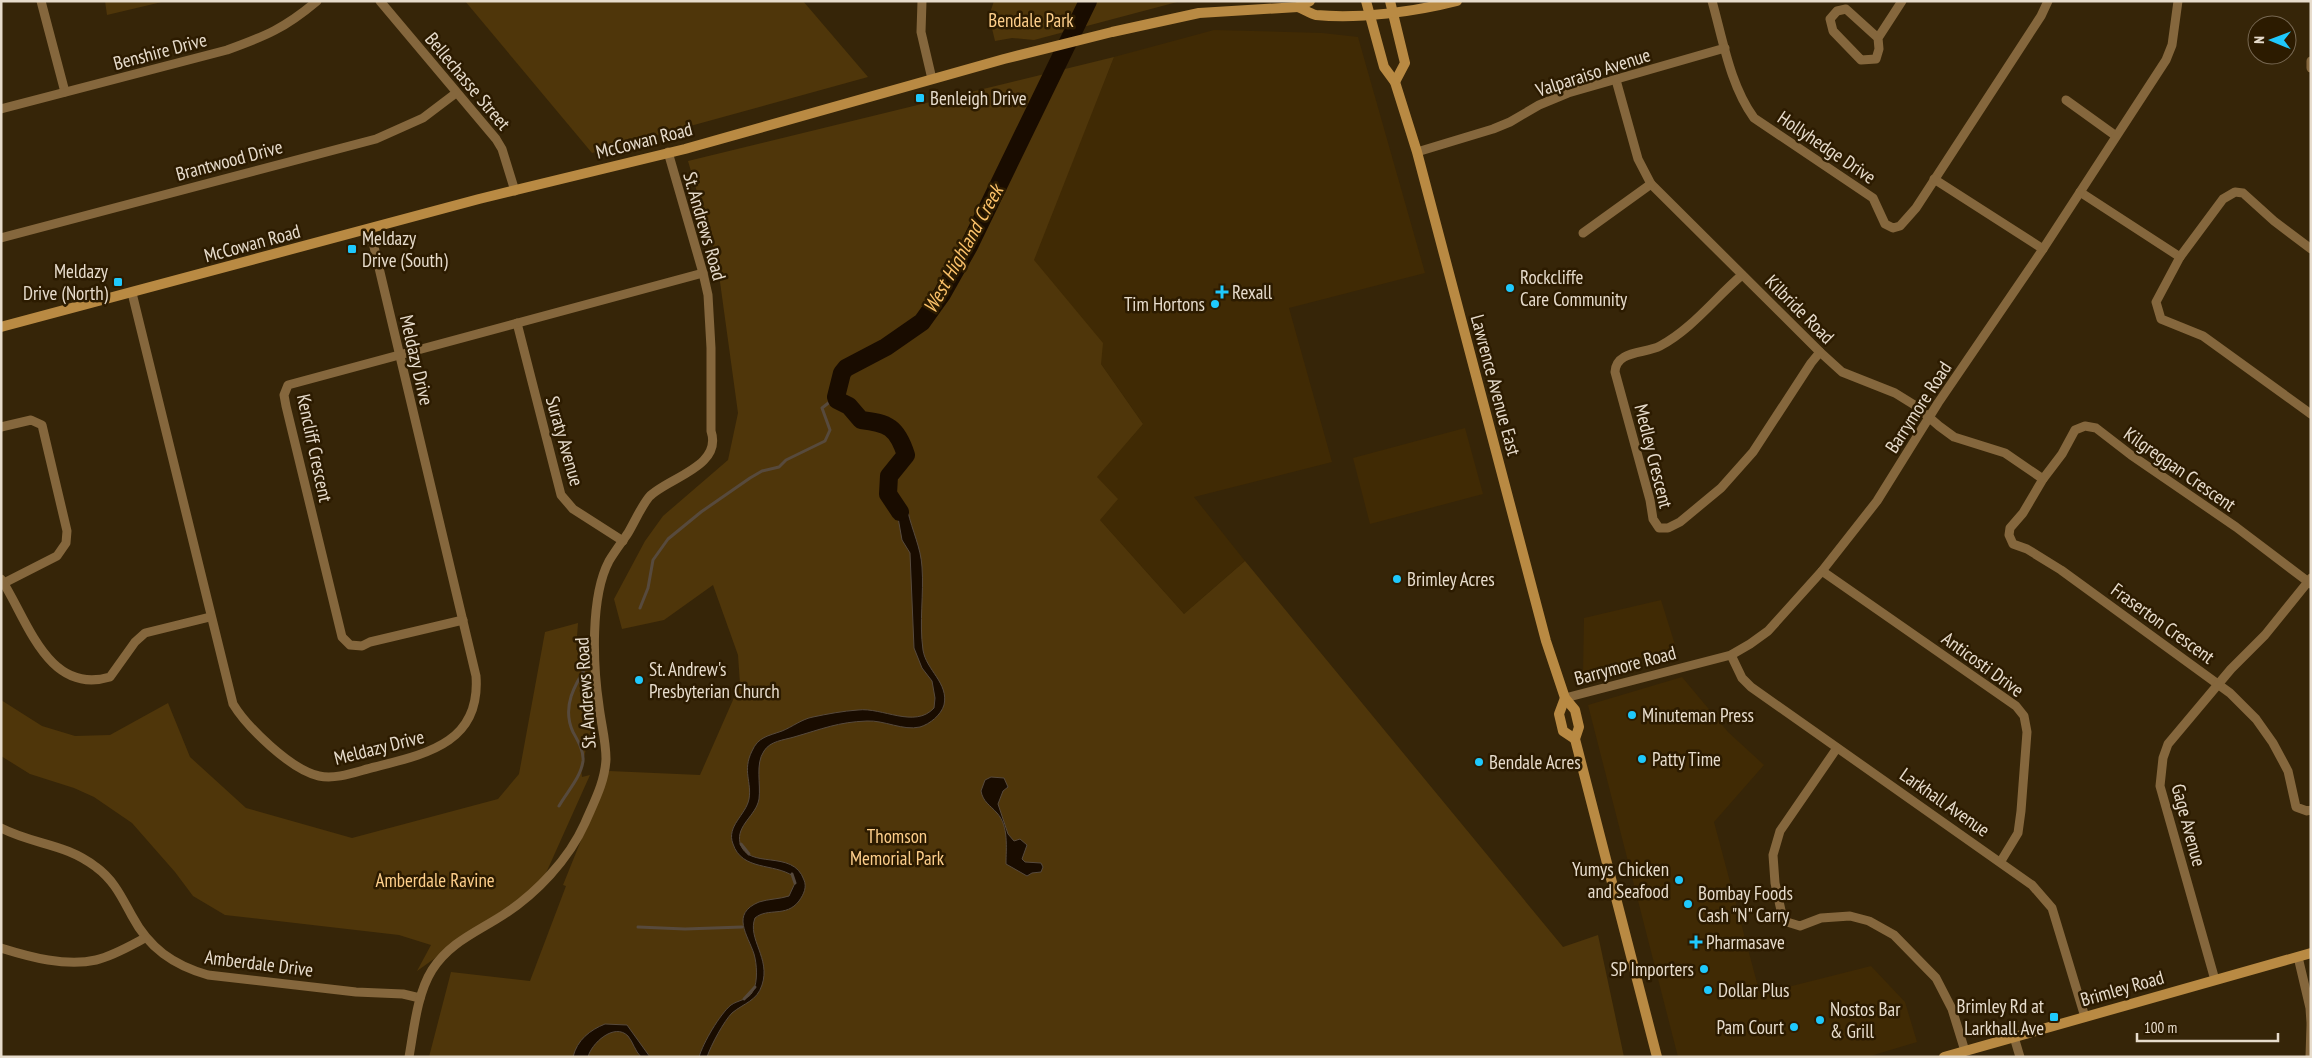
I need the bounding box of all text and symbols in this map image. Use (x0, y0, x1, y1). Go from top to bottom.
park label: Bendale Park (988, 8, 1074, 32)
north arrow (2247, 15, 2297, 65)
street label: Benshire Drive (111, 27, 209, 75)
street label: Bellechasse Street (420, 27, 516, 135)
text: N (2250, 36, 2268, 44)
street label: Valparaiso Avenue (1532, 42, 1653, 102)
place label: Benleigh Drive (930, 86, 1027, 110)
marker: Benleigh Drive (914, 92, 926, 104)
street label: Hollyhedge Drive (1773, 105, 1881, 189)
street label: McCowan Road (593, 116, 695, 164)
street label: Brantwood Drive (173, 134, 285, 186)
street label: St. Andrews Road (678, 169, 732, 283)
water label: West Highland Creek (917, 178, 1010, 318)
street label: McCowan Road (201, 219, 303, 267)
place label: Meldazy Drive (South) (362, 226, 448, 272)
marker: Meldazy Drive (South) (346, 243, 358, 255)
place label: Meldazy Drive (North) (23, 259, 109, 305)
place label: Rockcliffe Care Community (1520, 265, 1628, 311)
street label: Kilbride Road (1760, 269, 1840, 349)
marker: Meldazy Drive (North) (112, 276, 124, 288)
place label: Rexall (1232, 280, 1273, 304)
marker: Rockcliffe Care Community (1504, 282, 1516, 294)
marker: Rexall (1216, 286, 1228, 298)
place label: Tim Hortons (1124, 292, 1205, 316)
marker: Tim Hortons (1209, 298, 1221, 310)
street label: Meldazy Drive (395, 312, 439, 408)
street label: Lawrence Avenue East (1466, 312, 1527, 459)
street label: Barrymore Road (1880, 357, 1956, 457)
street label: Kencliff Crescent (292, 392, 338, 505)
street label: Suraty Avenue (541, 393, 589, 489)
street label: Medley Crescent (1629, 401, 1679, 511)
street label: Kilgreggan Crescent (2119, 422, 2241, 517)
place label: Brimley Acres (1407, 567, 1495, 591)
marker: Brimley Acres (1391, 573, 1403, 585)
street label: Fraserton Crescent (2107, 577, 2220, 669)
street label: Anticosti Drive (1937, 626, 2029, 702)
street label: St. Andrews Road (569, 637, 601, 749)
street label: Barrymore Road (1572, 640, 1678, 690)
place label: St. Andrew's Presbyterian Church (649, 657, 780, 703)
marker: St. Andrew's Presbyterian Church (633, 674, 645, 686)
place label: Minuteman Press (1642, 703, 1754, 727)
marker: Minuteman Press (1626, 709, 1638, 721)
street label: Meldazy Drive (331, 724, 427, 770)
place label: Patty Time (1652, 747, 1721, 771)
place label: Bendale Acres (1489, 750, 1581, 774)
marker: Patty Time (1636, 753, 1648, 765)
marker: Bendale Acres (1473, 756, 1485, 768)
street label: Larkhall Avenue (1895, 762, 1995, 842)
street label: Gage Avenue (2166, 781, 2212, 869)
park label: Thomson Memorial Park (850, 824, 945, 870)
place label: Yumys Chicken and Seafood (1572, 857, 1669, 903)
park label: Amberdale Ravine (375, 868, 495, 892)
marker: Yumys Chicken and Seafood (1673, 874, 1685, 886)
place label: Bombay Foods Cash "N" Carry (1698, 881, 1793, 927)
marker: Bombay Foods Cash "N" Carry (1682, 898, 1694, 910)
place label: Pharmasave (1706, 930, 1785, 954)
marker: Pharmasave (1690, 936, 1702, 948)
street label: Amberdale Drive (203, 944, 315, 982)
place label: SP Importers (1610, 957, 1694, 981)
marker: SP Importers (1698, 963, 1710, 975)
street label: Brimley Road (2078, 965, 2166, 1011)
place label: Dollar Plus (1718, 978, 1790, 1002)
marker: Dollar Plus (1702, 984, 1714, 996)
place label: Brimley Rd at Larkhall Ave (1957, 994, 2045, 1040)
place label: Nostos Bar & Grill (1830, 997, 1901, 1043)
scale bar (2137, 1010, 2278, 1042)
marker: Brimley Rd at Larkhall Ave (2048, 1011, 2060, 1023)
marker: Nostos Bar & Grill (1814, 1014, 1826, 1026)
place label: Pam Court (1716, 1015, 1785, 1039)
text: 100 m (2144, 1018, 2177, 1037)
marker: Pam Court (1788, 1021, 1800, 1033)

